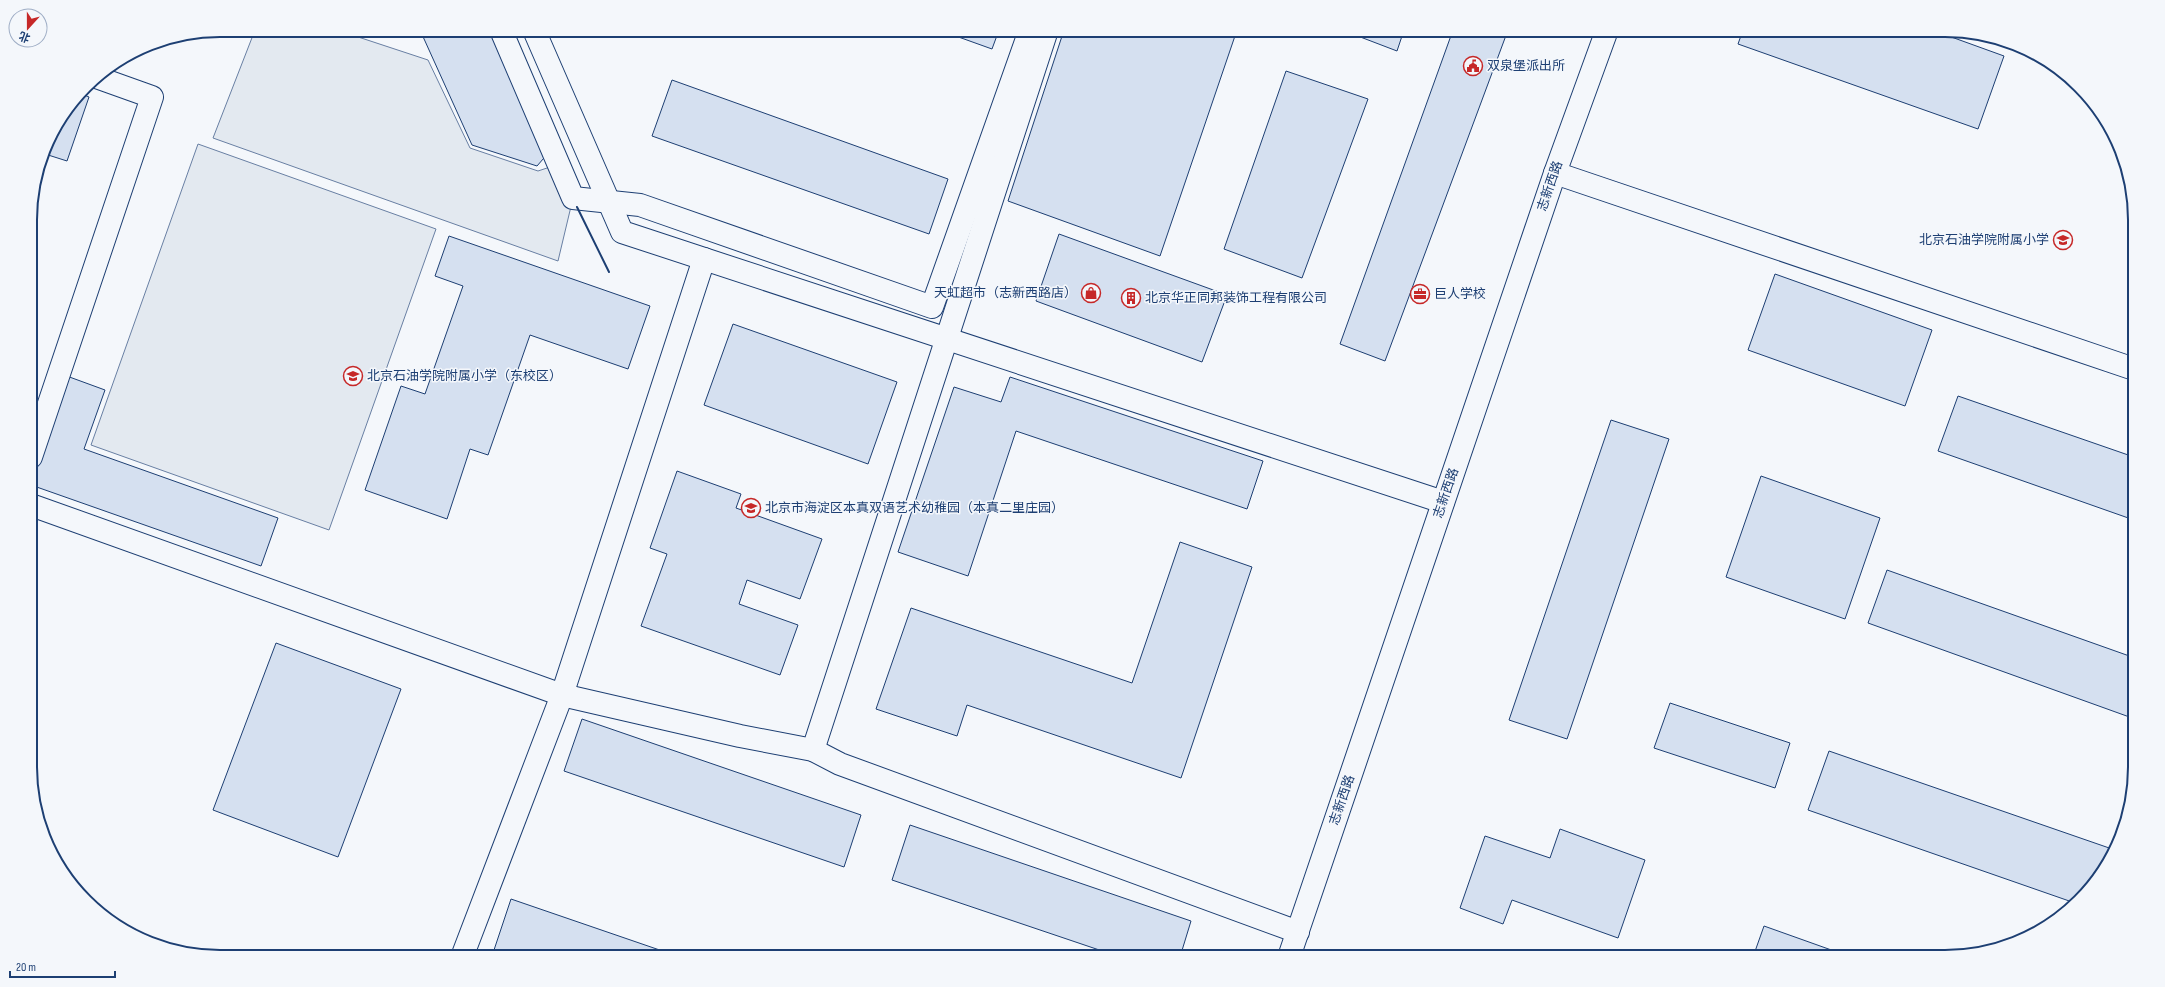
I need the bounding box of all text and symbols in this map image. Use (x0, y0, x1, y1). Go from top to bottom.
north arrow (8, 8, 48, 48)
text: 北 (17, 29, 32, 45)
public building icon: 双泉堡派出所 (1462, 55, 1484, 77)
place label: 双泉堡派出所 (1487, 58, 1565, 74)
street label: 志新西路 (1534, 159, 1566, 213)
school or university icon: 北京石油学院附属小学 (2052, 229, 2074, 251)
place label: 北京石油学院附属小学 (1919, 232, 2049, 248)
shop icon: 天虹超市（志新西路店） (1080, 282, 1102, 304)
office icon: 巨人学校 (1409, 283, 1431, 305)
place label: 天虹超市（志新西路店） (934, 285, 1077, 301)
place label: 巨人学校 (1434, 286, 1486, 302)
building icon: 北京华正同邦装饰工程有限公司 (1120, 287, 1142, 309)
place label: 北京华正同邦装饰工程有限公司 (1145, 290, 1327, 306)
school or university icon: 北京石油学院附属小学（东校区） (342, 365, 364, 387)
place label: 北京石油学院附属小学（东校区） (367, 368, 562, 384)
street label: 志新西路 (1430, 466, 1462, 520)
school or university icon: 北京市海淀区本真双语艺术幼稚园（本真二里庄园） (740, 497, 762, 519)
place label: 北京市海淀区本真双语艺术幼稚园（本真二里庄园） (765, 500, 1064, 516)
street label: 志新西路 (1326, 773, 1358, 827)
scale bar (10, 953, 115, 979)
text: 20 m (16, 960, 36, 975)

